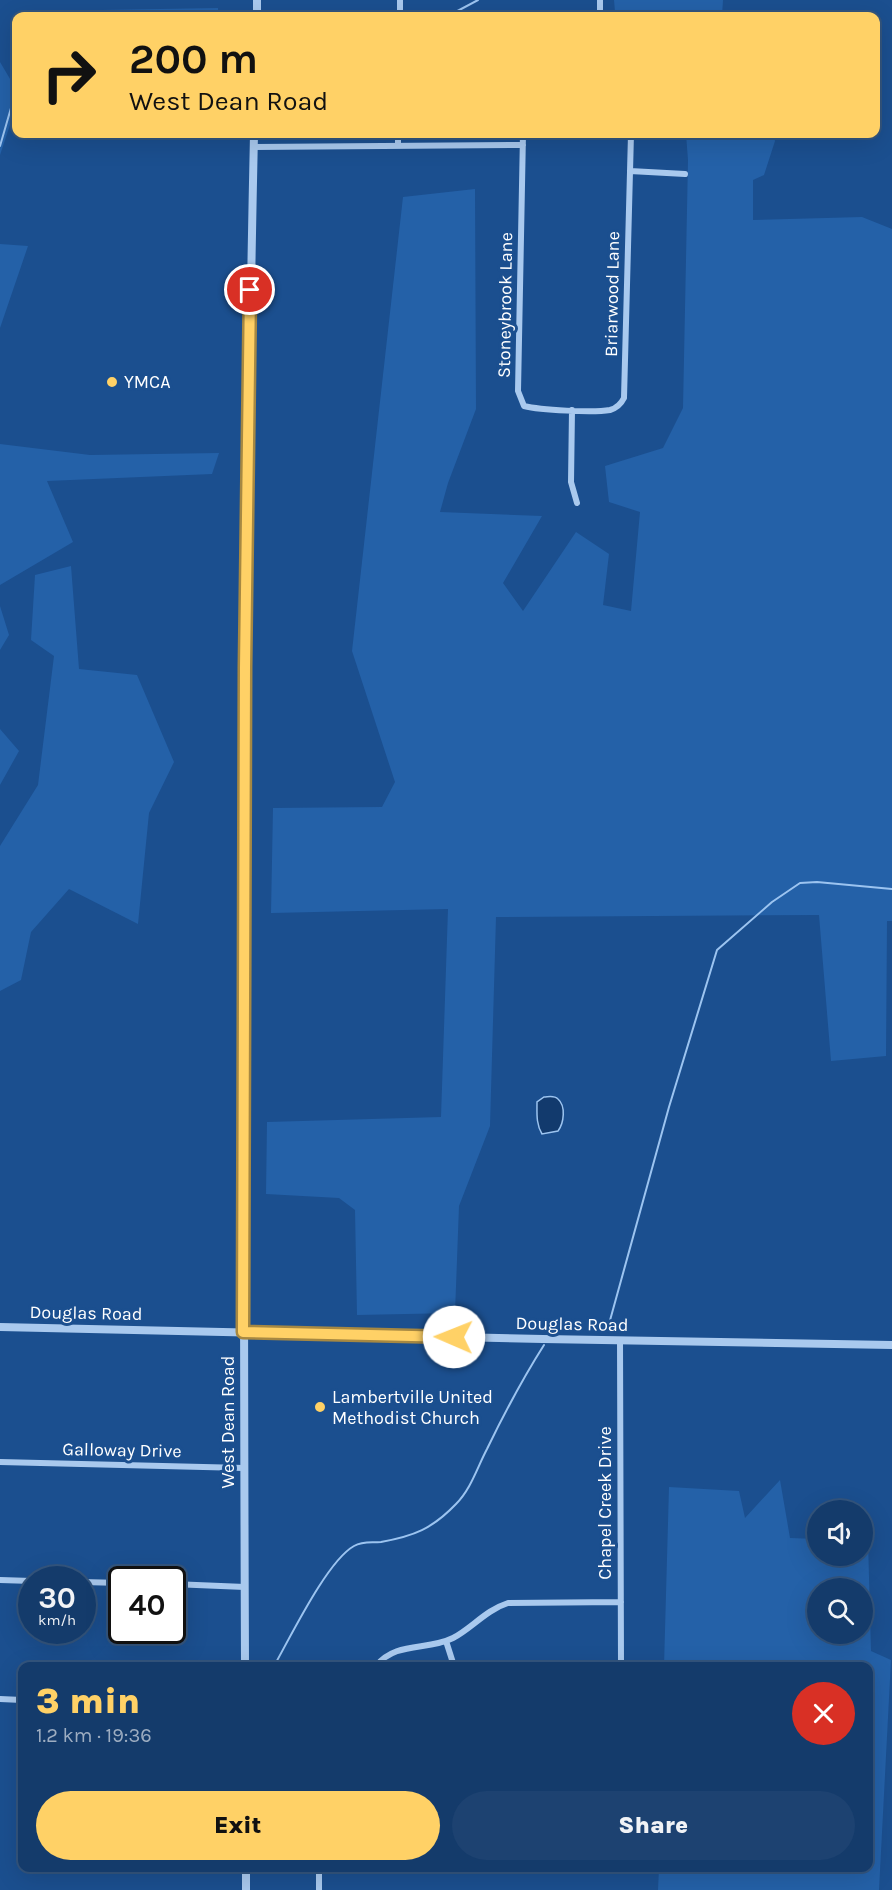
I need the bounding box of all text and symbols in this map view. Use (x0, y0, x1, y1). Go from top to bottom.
text: 200 m (129, 34, 258, 84)
icon: right (30, 36, 108, 114)
text: West Dean Road (129, 85, 328, 117)
street label: Briarwood Lane (600, 231, 624, 357)
street label: Stoneybrook Lane (493, 232, 517, 378)
pin (224, 264, 275, 315)
icon: arrive (233, 273, 266, 306)
place label: YMCA (124, 371, 171, 393)
marker: YMCA (105, 375, 119, 389)
street label: Douglas Road (29, 1301, 143, 1325)
position arrow (422, 1305, 486, 1369)
street label: Douglas Road (515, 1312, 629, 1336)
street label: West Dean Road (217, 1356, 239, 1488)
place label: Lambertville United Methodist Church (332, 1386, 493, 1429)
marker: Lambertville United Methodist Church (313, 1400, 327, 1414)
street label: Chapel Creek Drive (594, 1426, 616, 1580)
street label: Galloway Drive (62, 1438, 182, 1462)
map controls (807, 1500, 873, 1644)
button: sound (807, 1500, 873, 1566)
speed limit sign: 40 (108, 1566, 186, 1644)
button: search (807, 1578, 873, 1644)
text: 30 (38, 1580, 76, 1616)
text: km/h (38, 1611, 76, 1629)
text: 3 min (36, 1680, 140, 1722)
button: close (792, 1682, 855, 1745)
text: 1.2 km · 19:36 (36, 1724, 152, 1747)
button: Exit (36, 1791, 440, 1860)
button: Share (452, 1791, 855, 1860)

